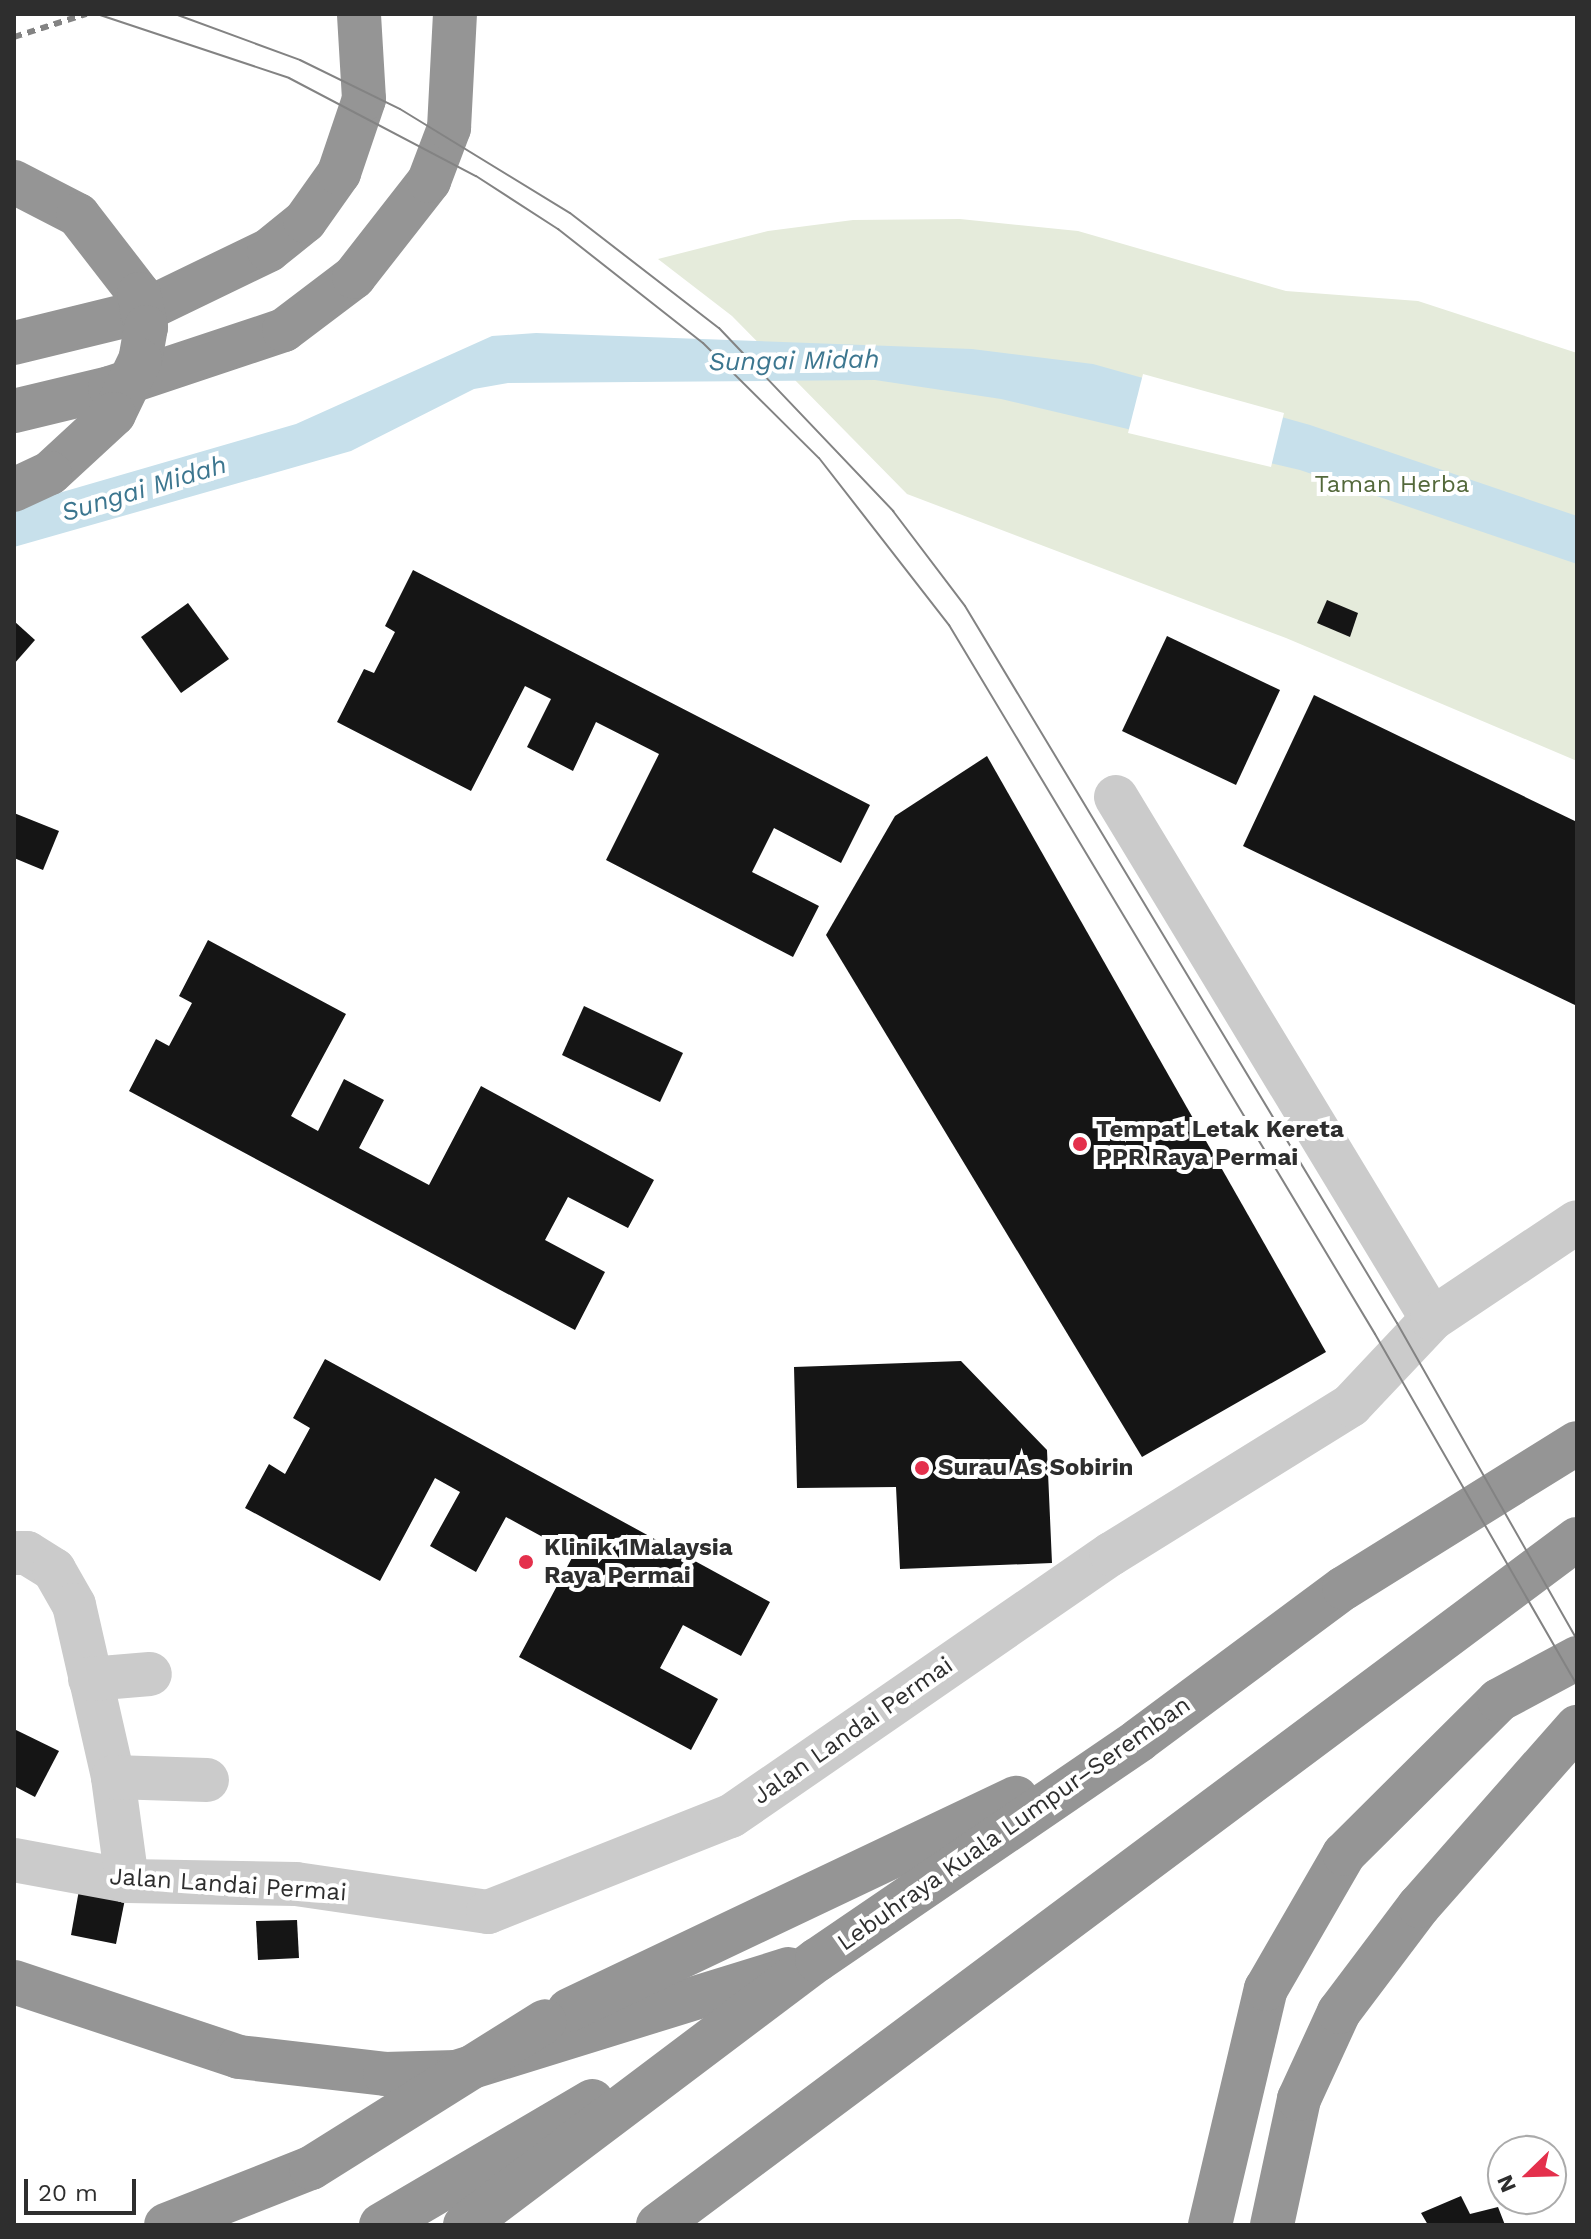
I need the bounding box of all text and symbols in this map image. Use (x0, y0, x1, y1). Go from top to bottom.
water label: Sungai Midah (708, 344, 880, 378)
water label: Sungai Midah (58, 449, 230, 529)
park label: Taman Herba (1315, 471, 1469, 499)
place label: Tempat Letak Kereta PPR Raya Permai (1096, 1116, 1344, 1172)
marker: Tempat Letak Kereta PPR Raya Permai (1071, 1135, 1089, 1153)
place label: Surau As Sobirin (938, 1454, 1134, 1482)
marker: Surau As Sobirin (913, 1459, 931, 1477)
place label: Klinik 1Malaysia Raya Permai (544, 1534, 733, 1590)
marker: Klinik 1Malaysia Raya Permai (515, 1551, 537, 1573)
street label: Jalan Landai Permai (747, 1651, 959, 1811)
street label: Lebuhraya Kuala Lumpur–Seremban (832, 1690, 1196, 1958)
street label: Jalan Landai Permai (108, 1862, 348, 1908)
north arrow (1487, 2135, 1567, 2215)
scale bar (28, 2163, 140, 2213)
text: N (1492, 2171, 1521, 2196)
text: 20 m (38, 2179, 98, 2207)

